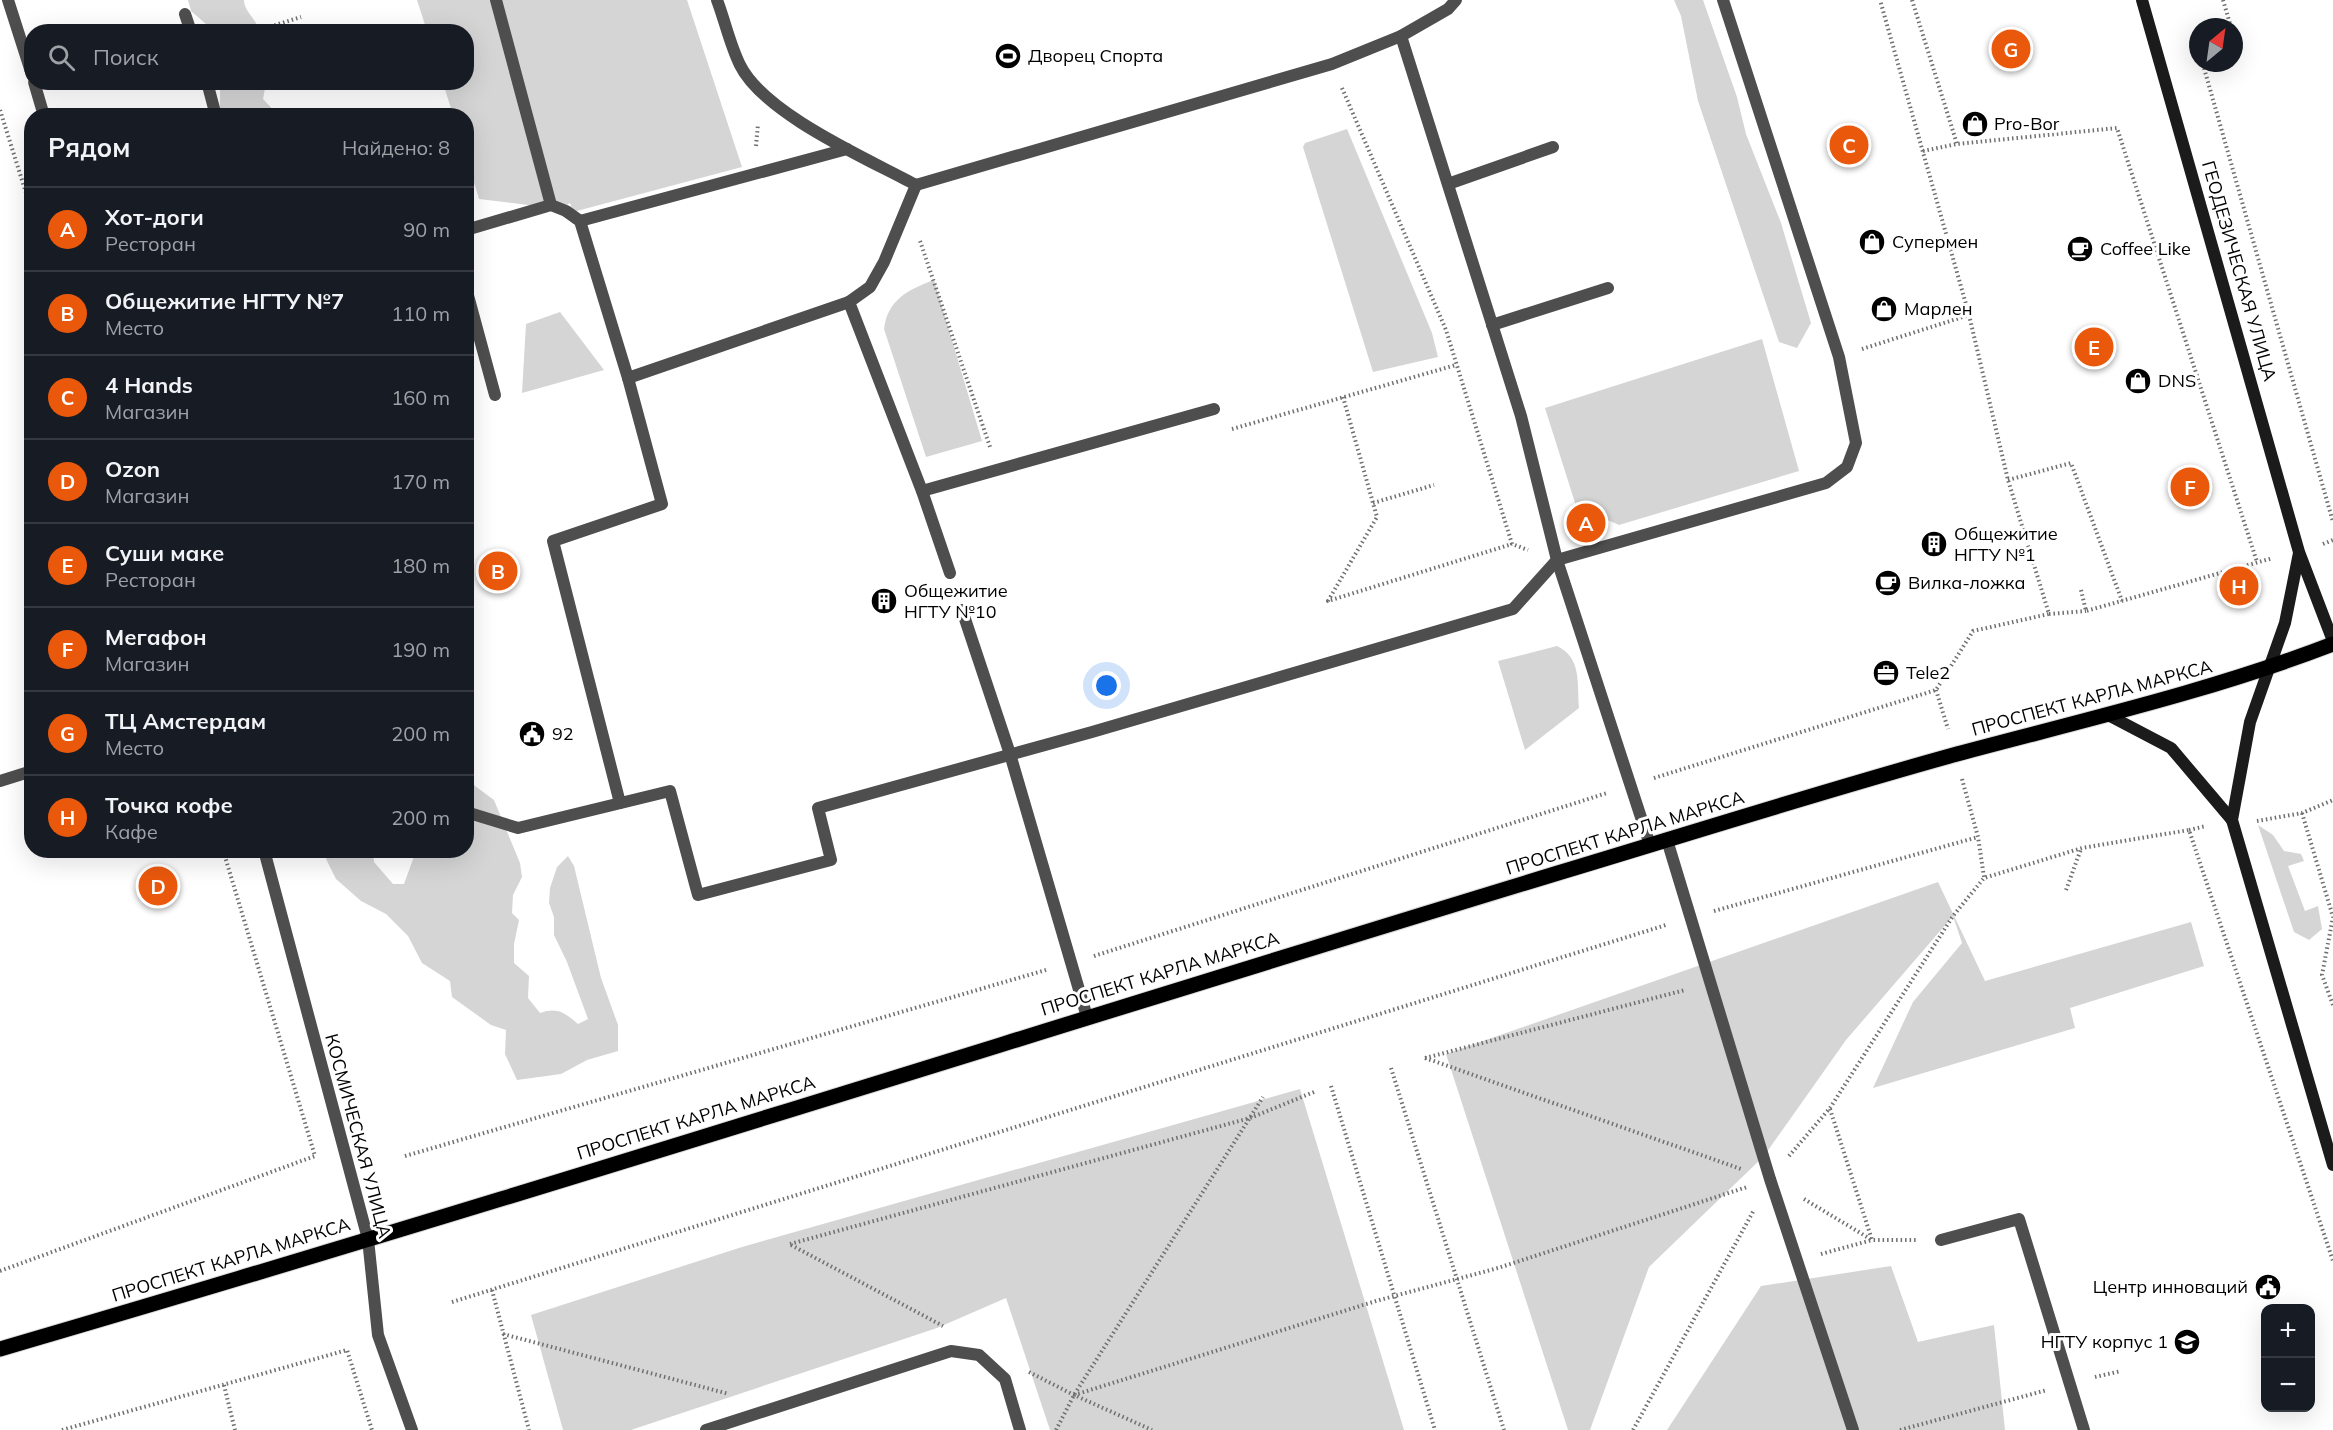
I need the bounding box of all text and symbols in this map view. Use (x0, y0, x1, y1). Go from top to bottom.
north arrow (2189, 18, 2243, 72)
search box (24, 24, 474, 90)
pin: G (1992, 26, 2030, 72)
icon: search (45, 41, 78, 74)
sports icon: Дворец Спорта (993, 41, 1023, 71)
text: Поиск (93, 43, 159, 71)
place label: Дворец Спорта (1028, 44, 1163, 67)
shop icon: Pro-Bor (1960, 109, 1990, 139)
place label: Pro-Bor (1994, 112, 2060, 135)
pin: C (1830, 122, 1868, 168)
text: Рядом (48, 131, 131, 164)
text: Найдено: 8 (342, 135, 450, 160)
street label: ГЕОДЕЗИЧЕСКАЯ УЛИЦА (2197, 158, 2282, 384)
text: Хот-доги (105, 203, 204, 231)
text: A (60, 217, 75, 242)
text: 90 m (403, 217, 450, 242)
shop icon: Супермен (1857, 227, 1887, 257)
place label: Супермен (1892, 230, 1978, 253)
text: Ресторан (105, 231, 196, 256)
cafe icon: Coffee Like (2065, 234, 2095, 264)
place label: Coffee Like (2100, 237, 2191, 260)
text: Общежитие НГТУ №7 (105, 287, 344, 315)
shop icon: Марлен (1869, 294, 1899, 324)
place label: Марлен (1904, 297, 1973, 320)
text: B (61, 301, 74, 326)
text: 110 m (391, 301, 450, 326)
text: Место (105, 315, 164, 340)
pin: E (2074, 324, 2114, 370)
shop icon: DNS (2123, 366, 2153, 396)
place label: DNS (2158, 369, 2196, 392)
text: 4 Hands (105, 371, 193, 399)
text: C (61, 385, 74, 410)
text: 160 m (391, 385, 450, 410)
text: Магазин (105, 399, 189, 424)
text: Ozon (105, 455, 160, 483)
pin: F (2170, 464, 2210, 510)
text: D (60, 469, 75, 494)
text: 170 m (391, 469, 450, 494)
text: Магазин (105, 483, 189, 508)
pin: A (1566, 500, 1606, 546)
place label: Общежитие НГТУ №1 (1954, 522, 2058, 566)
building icon: Общежитие НГТУ №1 (1919, 529, 1949, 559)
text: Суши маке (105, 539, 224, 567)
pin: B (478, 548, 518, 594)
text: E (62, 553, 73, 578)
text: 180 m (391, 553, 450, 578)
pin: H (2220, 564, 2258, 608)
text: Ресторан (105, 567, 196, 592)
cafe icon: Вилка-ложка (1873, 568, 1903, 598)
place label: Вилка-ложка (1908, 571, 2025, 594)
place label: Общежитие НГТУ №10 (904, 579, 1008, 623)
building icon: Общежитие НГТУ №10 (869, 586, 899, 616)
text: Мегафон (105, 623, 207, 651)
text: F (62, 637, 73, 662)
text: 190 m (391, 637, 450, 662)
text: Магазин (105, 651, 189, 676)
street label: ПРОСПЕКТ КАРЛА МАРКСА (1969, 654, 2215, 741)
office icon: Tele2 (1871, 658, 1901, 688)
place label: Tele2 (1906, 661, 1950, 684)
your location (1092, 671, 1121, 700)
text: ТЦ Амстердам (105, 707, 266, 735)
public building icon: 92 (517, 719, 547, 749)
text: G (60, 721, 75, 746)
text: 200 m (391, 721, 450, 746)
place label: 92 (552, 722, 574, 745)
text: Место (105, 735, 164, 760)
street label: ПРОСПЕКТ КАРЛА МАРКСА (1503, 785, 1747, 880)
text: Точка кофе (105, 791, 233, 819)
text: H (60, 805, 75, 830)
text: 200 m (391, 805, 450, 830)
text: Кафе (105, 819, 158, 844)
pin: D (138, 864, 178, 908)
street label: ПРОСПЕКТ КАРЛА МАРКСА (1038, 926, 1282, 1021)
street label: КОСМИЧЕСКАЯ УЛИЦА (320, 1031, 397, 1241)
street label: ПРОСПЕКТ КАРЛА МАРКСА (574, 1070, 818, 1165)
street label: ПРОСПЕКТ КАРЛА МАРКСА (109, 1212, 353, 1307)
public building icon: Центр инноваций (2253, 1272, 2283, 1302)
place label: Центр инноваций (2093, 1275, 2248, 1298)
map controls (2261, 1304, 2315, 1412)
button: + (2261, 1304, 2315, 1358)
school or university icon: НГТУ корпус 1 (2172, 1327, 2202, 1357)
place label: НГТУ корпус 1 (2041, 1330, 2168, 1353)
button: − (2261, 1358, 2315, 1412)

